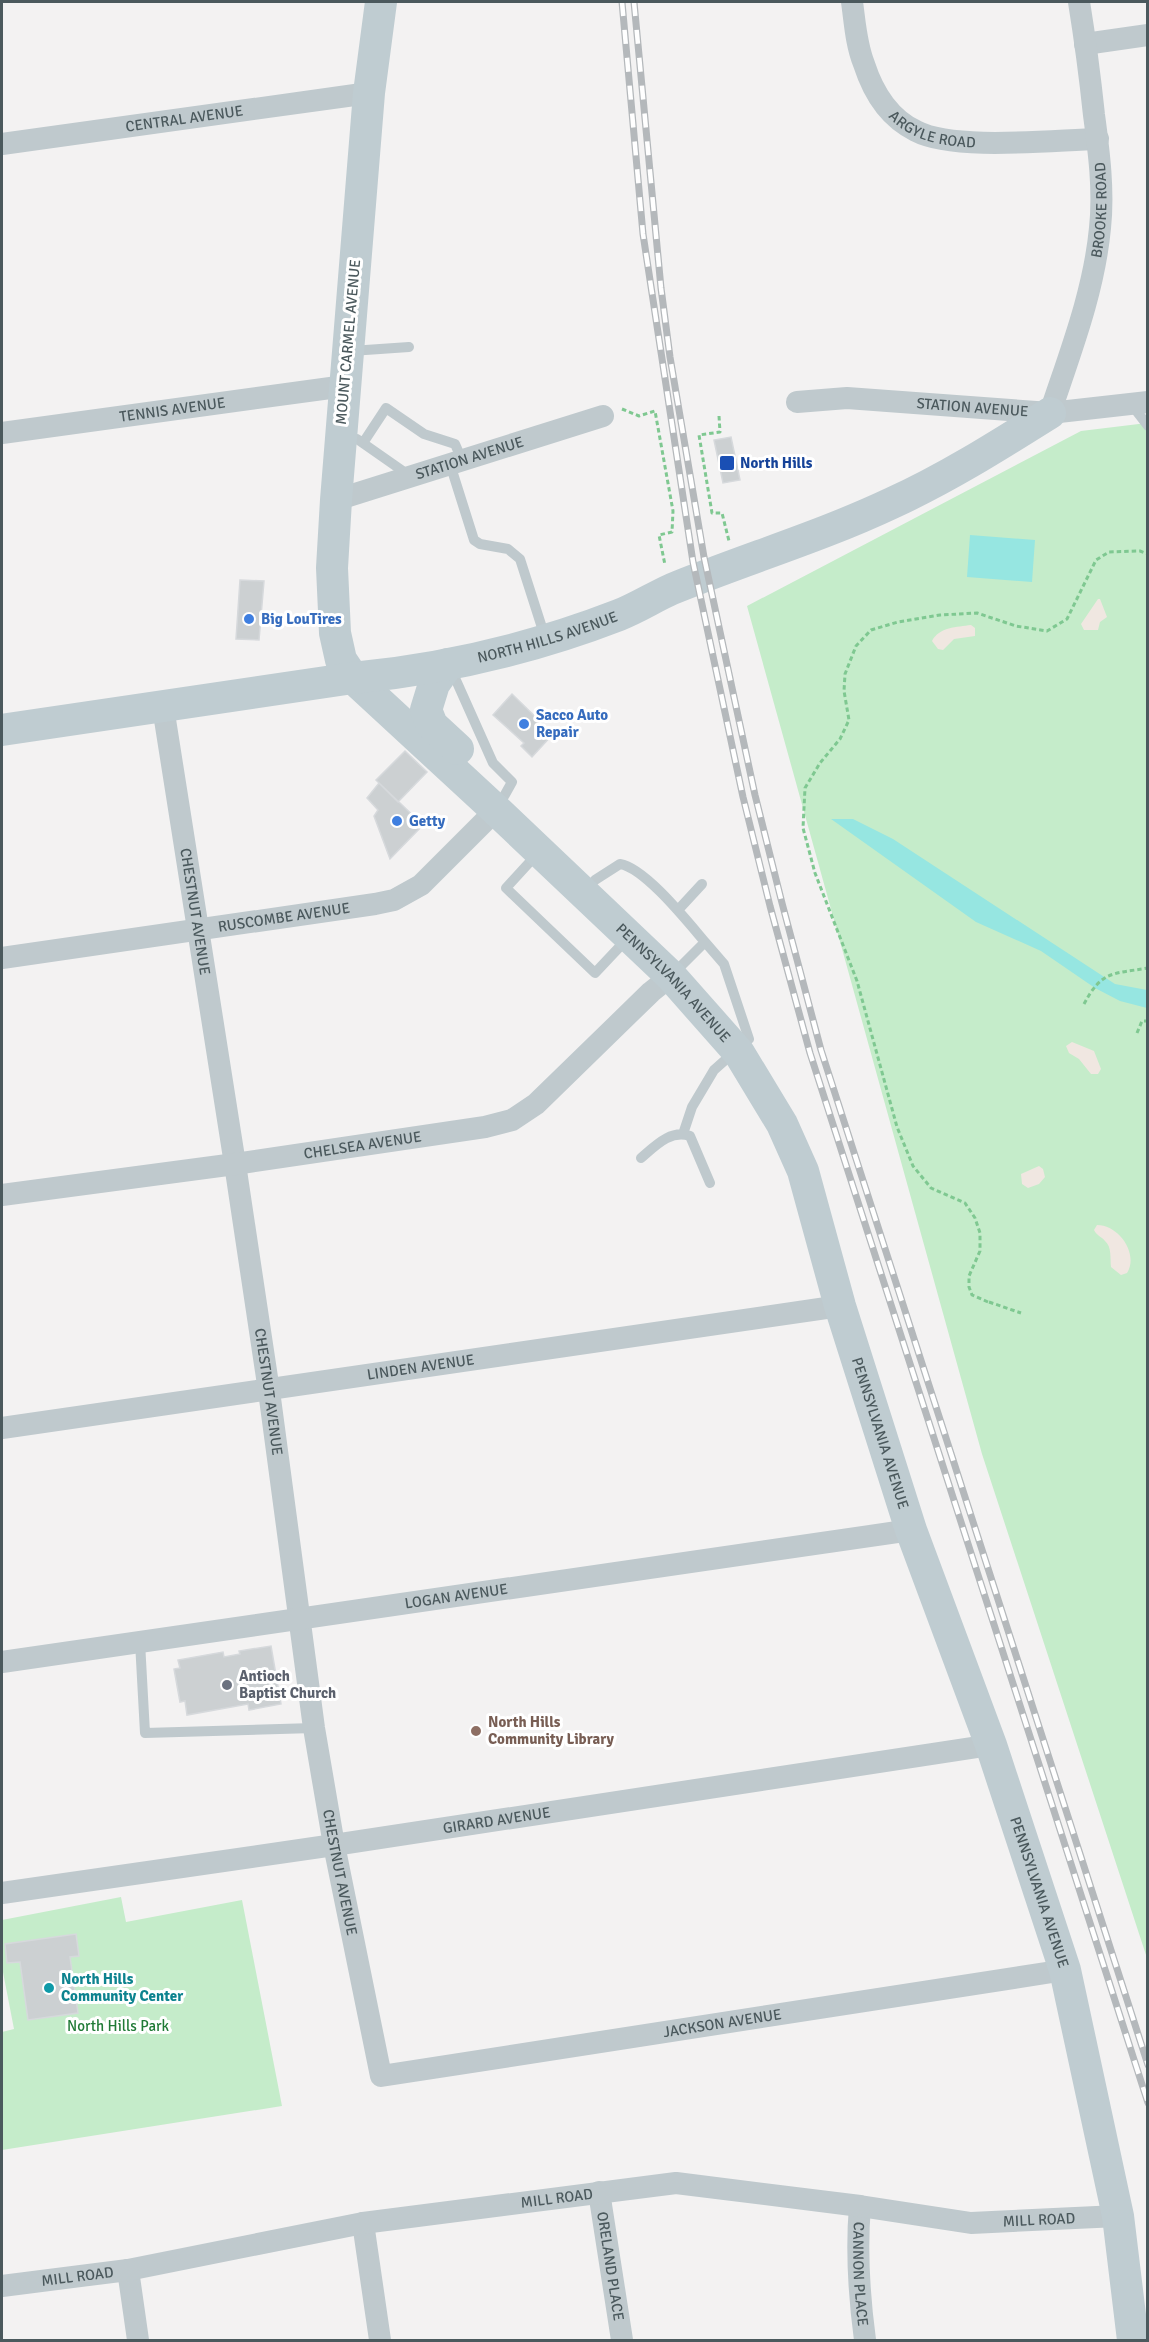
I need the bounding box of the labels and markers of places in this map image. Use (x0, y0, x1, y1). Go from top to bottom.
marker: North Hills (718, 454, 736, 472)
place label: North Hills (740, 454, 813, 472)
place label: Big LouTires (261, 610, 342, 628)
marker: Big LouTires (242, 612, 256, 626)
place label: Sacco Auto Repair (536, 706, 608, 741)
marker: Sacco Auto Repair (517, 717, 531, 731)
place label: Getty (409, 812, 446, 830)
marker: Getty (390, 814, 404, 828)
place label: Antioch Baptist Church (239, 1667, 336, 1702)
marker: Antioch Baptist Church (220, 1678, 234, 1692)
place label: North Hills Community Library (488, 1713, 615, 1748)
marker: North Hills Community Library (469, 1724, 483, 1738)
place label: North Hills Community Center (61, 1970, 183, 2005)
marker: North Hills Community Center (42, 1981, 56, 1995)

